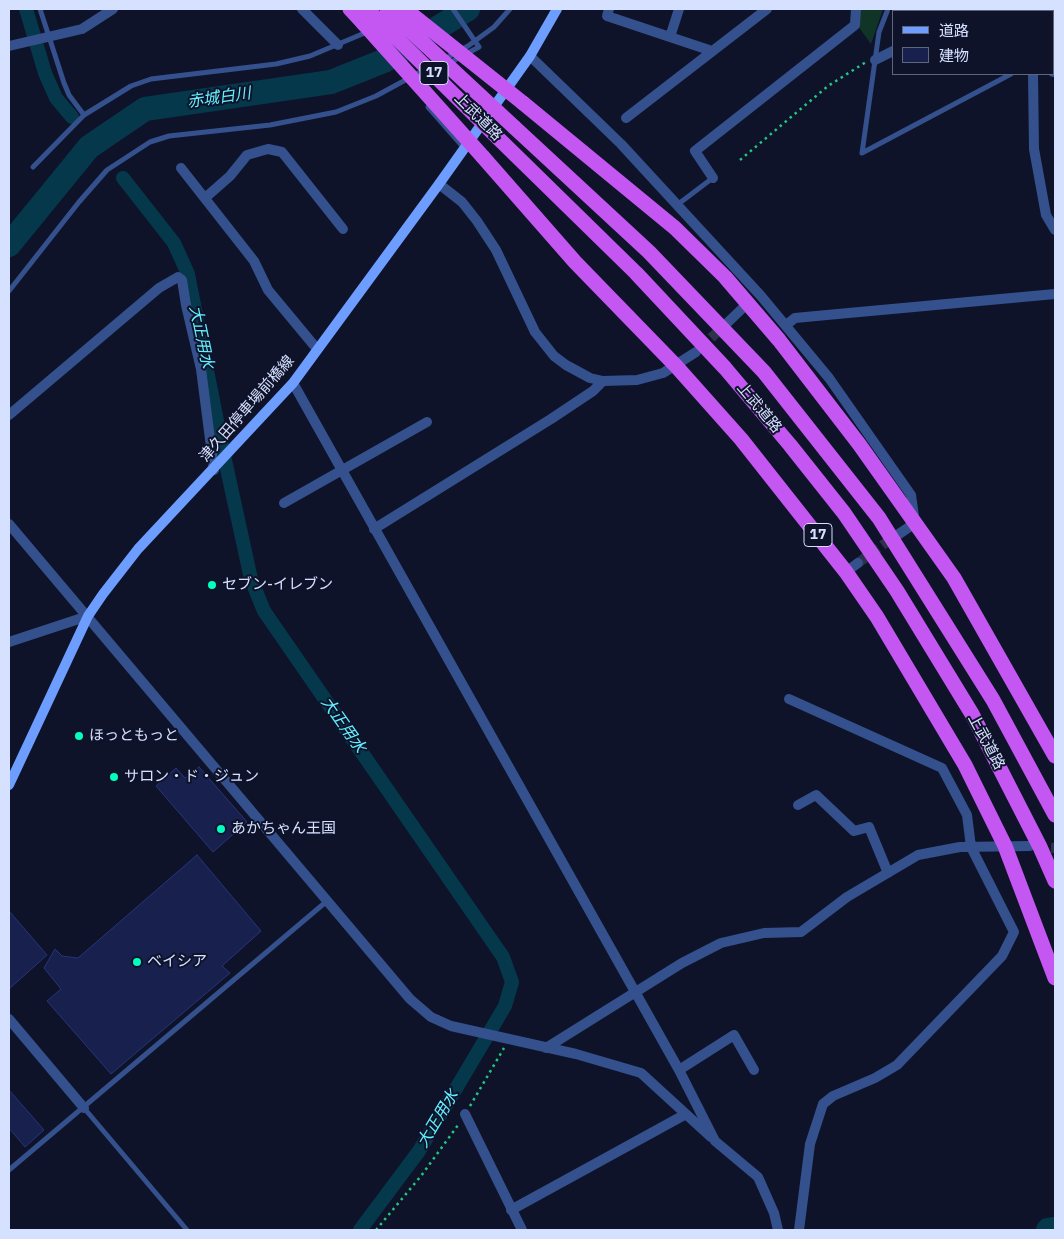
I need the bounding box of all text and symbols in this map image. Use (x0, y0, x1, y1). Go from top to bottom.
legend (892, 10, 1054, 75)
text: 道路 (939, 21, 969, 40)
text: 建物 (939, 46, 969, 65)
road number: 17 (420, 62, 448, 84)
water label: 赤城白川 (186, 84, 252, 112)
street label: 上武道路 (450, 89, 506, 145)
water label: 大正用水 (185, 304, 217, 370)
street label: 津久田停車場前橋線 (196, 352, 298, 466)
street label: 上武道路 (733, 379, 785, 437)
road number: 17 (804, 524, 832, 546)
place label: セブン-イレブン (222, 576, 333, 594)
marker: セブン-イレブン (206, 579, 218, 591)
water label: 大正用水 (317, 693, 369, 757)
street label: 上武道路 (964, 711, 1008, 773)
place label: ほっともっと (89, 727, 179, 745)
marker: ほっともっと (73, 730, 85, 742)
place label: サロン・ド・ジュン (124, 768, 259, 786)
marker: サロン・ド・ジュン (108, 771, 120, 783)
place label: あかちゃん王国 (231, 820, 336, 838)
marker: あかちゃん王国 (215, 823, 227, 835)
place label: ベイシア (147, 953, 207, 971)
marker: ベイシア (131, 956, 143, 968)
water label: 大正用水 (413, 1087, 463, 1151)

